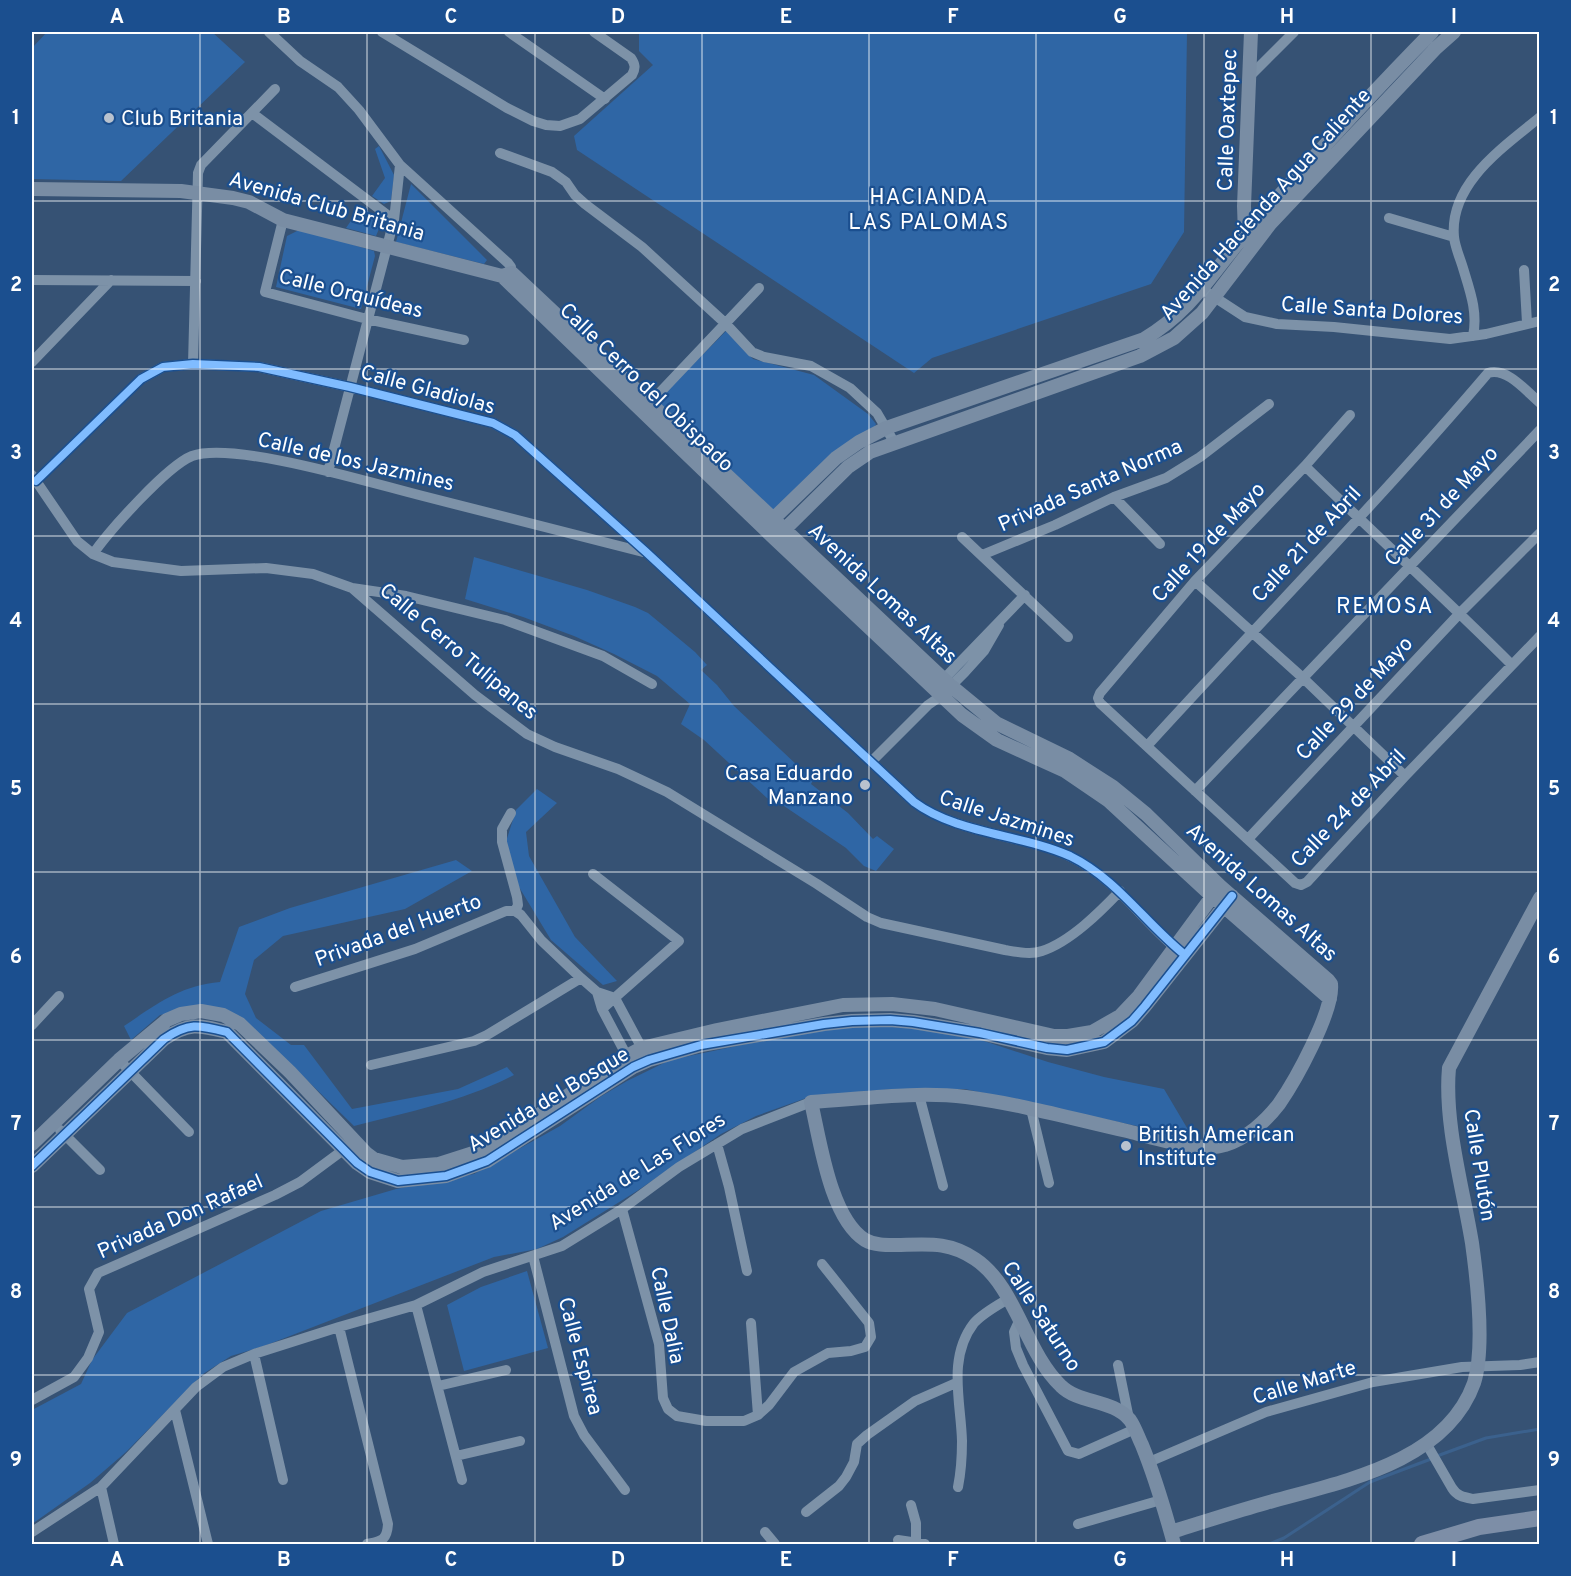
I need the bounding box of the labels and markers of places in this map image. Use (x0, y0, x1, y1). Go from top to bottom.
place label: Club Britania (121, 106, 243, 133)
marker: Club Britania (102, 111, 116, 125)
place label: Casa Eduardo Manzano (725, 761, 853, 812)
marker: Casa Eduardo Manzano (858, 778, 872, 792)
place label: British American Institute (1138, 1122, 1295, 1173)
marker: British American Institute (1119, 1139, 1133, 1153)

